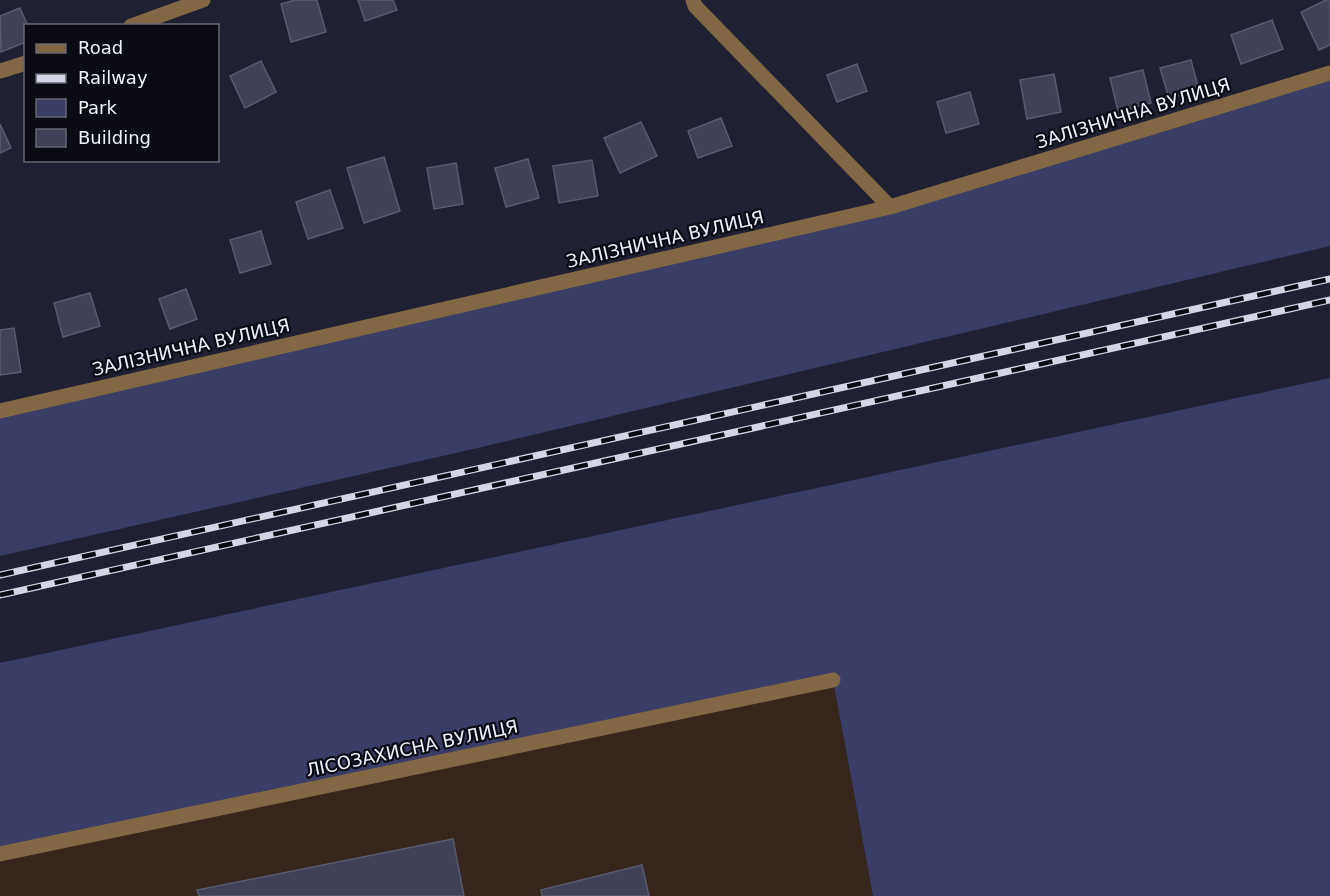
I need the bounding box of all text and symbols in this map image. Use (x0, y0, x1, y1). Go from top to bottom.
legend (24, 24, 219, 162)
text: Road (78, 37, 123, 58)
text: Railway (78, 67, 148, 88)
street label: ЗАЛІЗНИЧНА ВУЛИЦЯ (1033, 73, 1233, 153)
text: Park (78, 97, 117, 118)
text: Building (78, 127, 151, 148)
street label: ЗАЛІЗНИЧНА ВУЛИЦЯ (564, 206, 766, 272)
street label: ЗАЛІЗНИЧНА ВУЛИЦЯ (90, 314, 292, 380)
street label: ЛІСОЗАХИСНА ВУЛИЦЯ (304, 715, 520, 781)

